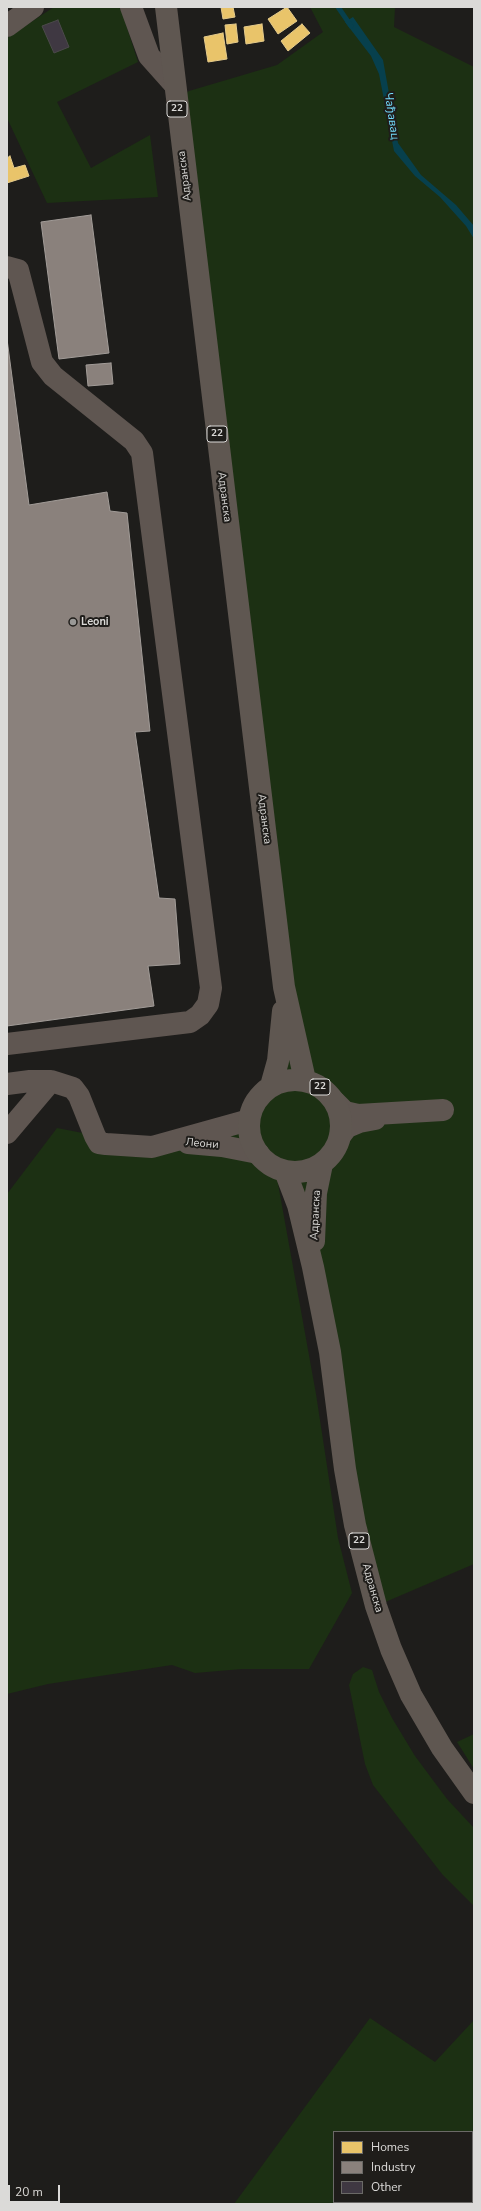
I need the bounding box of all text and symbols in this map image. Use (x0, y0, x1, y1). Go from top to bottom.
water label: Чађавац (380, 91, 402, 141)
road number: 22 (167, 101, 187, 117)
street label: Адранска (175, 150, 195, 202)
road number: 22 (207, 426, 227, 442)
street label: Адранска (214, 471, 234, 523)
place label: Leoni (81, 615, 109, 629)
marker: Leoni (68, 617, 78, 627)
street label: Адранска (254, 793, 274, 845)
road number: 22 (310, 1079, 330, 1095)
street label: Леони (185, 1136, 219, 1152)
street label: Адранска (308, 1190, 324, 1240)
road number: 22 (349, 1533, 369, 1549)
street label: Адранска (359, 1562, 385, 1614)
legend (333, 2131, 473, 2203)
text: Homes (371, 2139, 409, 2155)
text: Industry (371, 2159, 415, 2175)
scale bar (10, 2177, 62, 2203)
text: Other (371, 2179, 402, 2195)
text: 20 m (15, 2184, 43, 2200)

